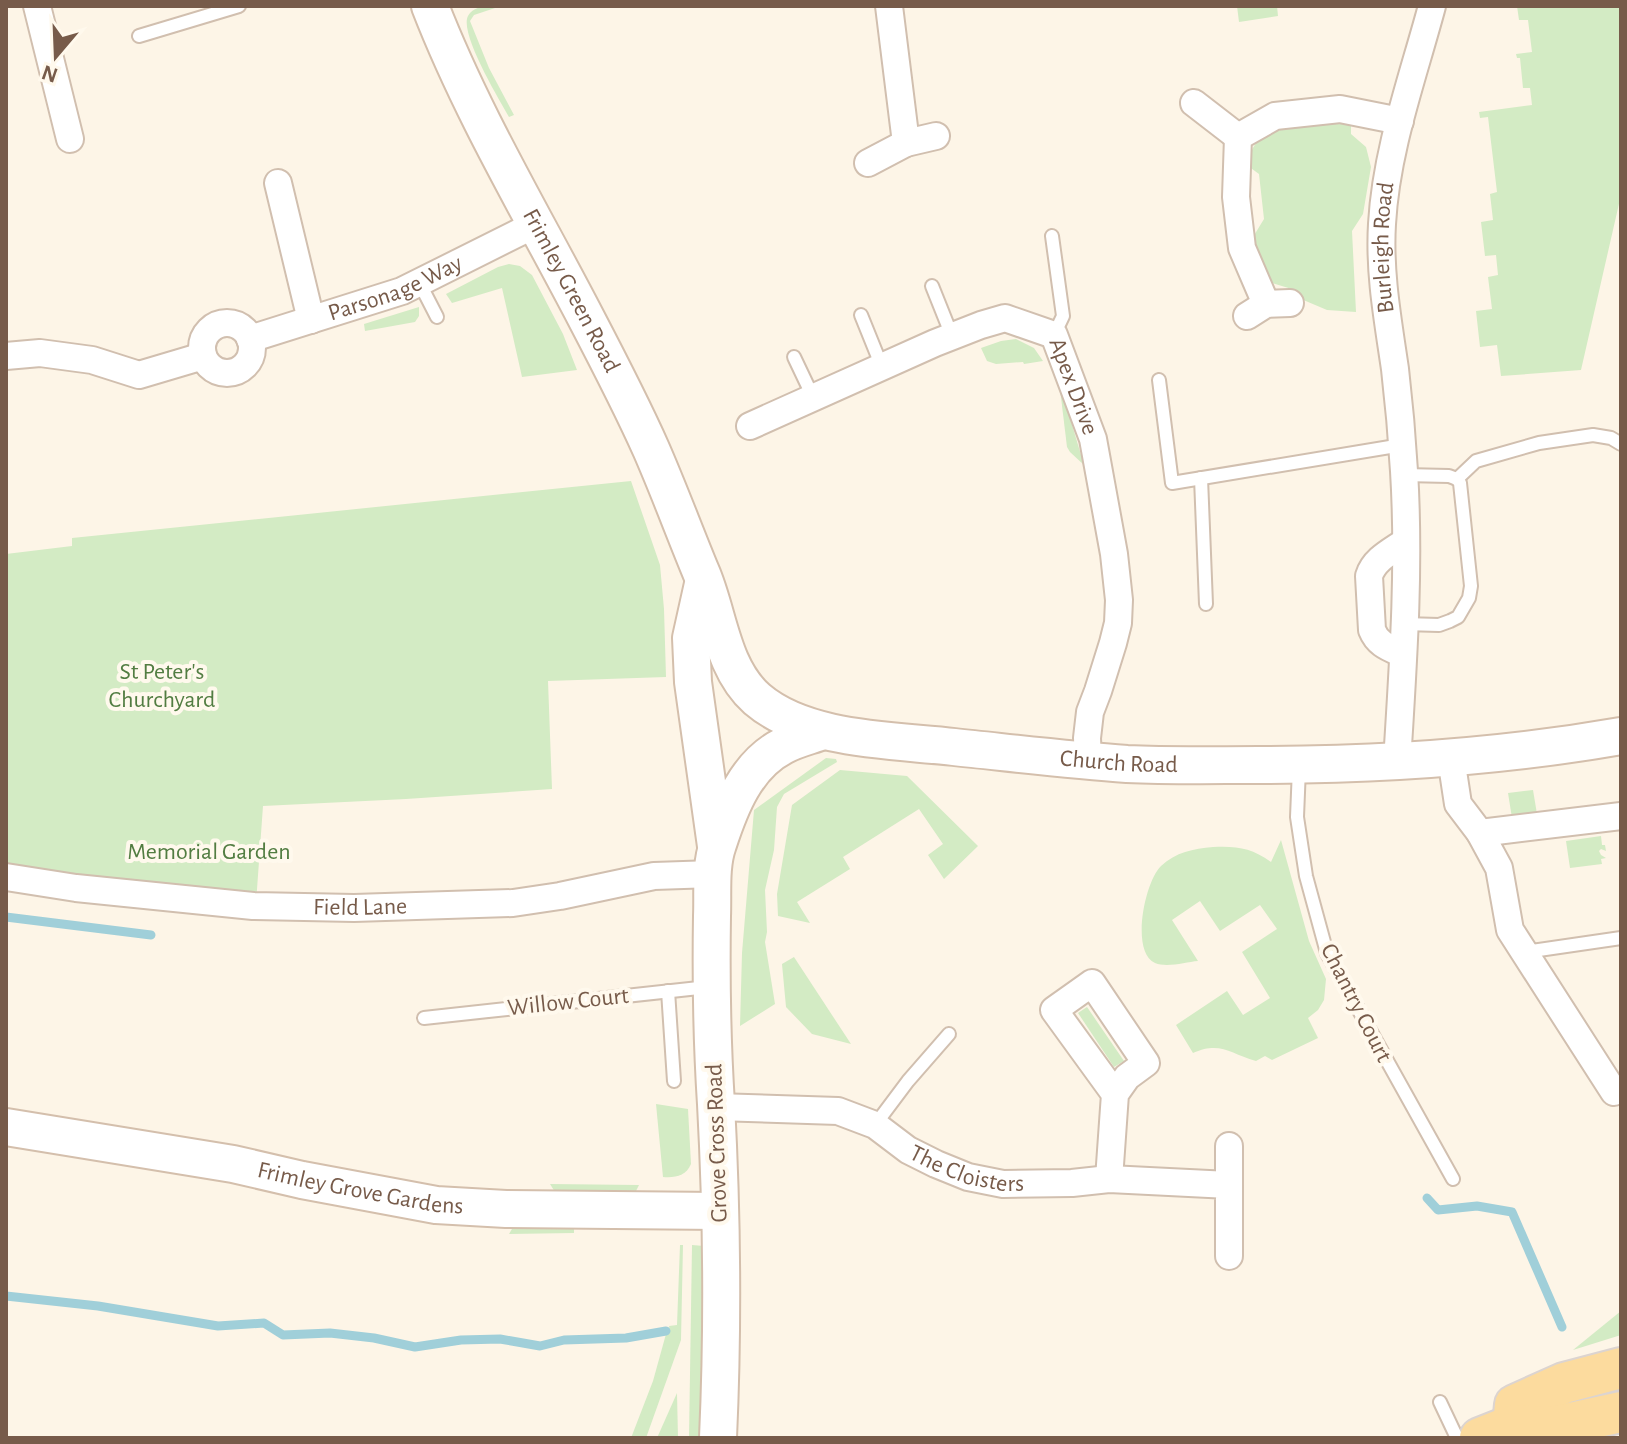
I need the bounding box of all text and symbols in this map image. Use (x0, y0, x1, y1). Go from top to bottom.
north arrow (16, 16, 96, 96)
text: N (39, 61, 61, 87)
street label: Burleigh Road (1369, 180, 1399, 315)
street label: Frimley Green Road (518, 205, 624, 376)
street label: Parsonage Way (325, 251, 466, 325)
street label: Apex Drive (1044, 335, 1102, 438)
park label: St Peter's Churchyard (109, 660, 215, 712)
street label: Church Road (1059, 746, 1178, 777)
park label: Memorial Garden (127, 840, 291, 864)
street label: Field Lane (313, 894, 408, 920)
street label: Chantry Court (1316, 940, 1396, 1066)
street label: Willow Court (506, 984, 630, 1020)
street label: Grove Cross Road (702, 1063, 732, 1223)
street label: The Cloisters (906, 1141, 1024, 1197)
street label: Frimley Grove Gardens (255, 1158, 464, 1219)

